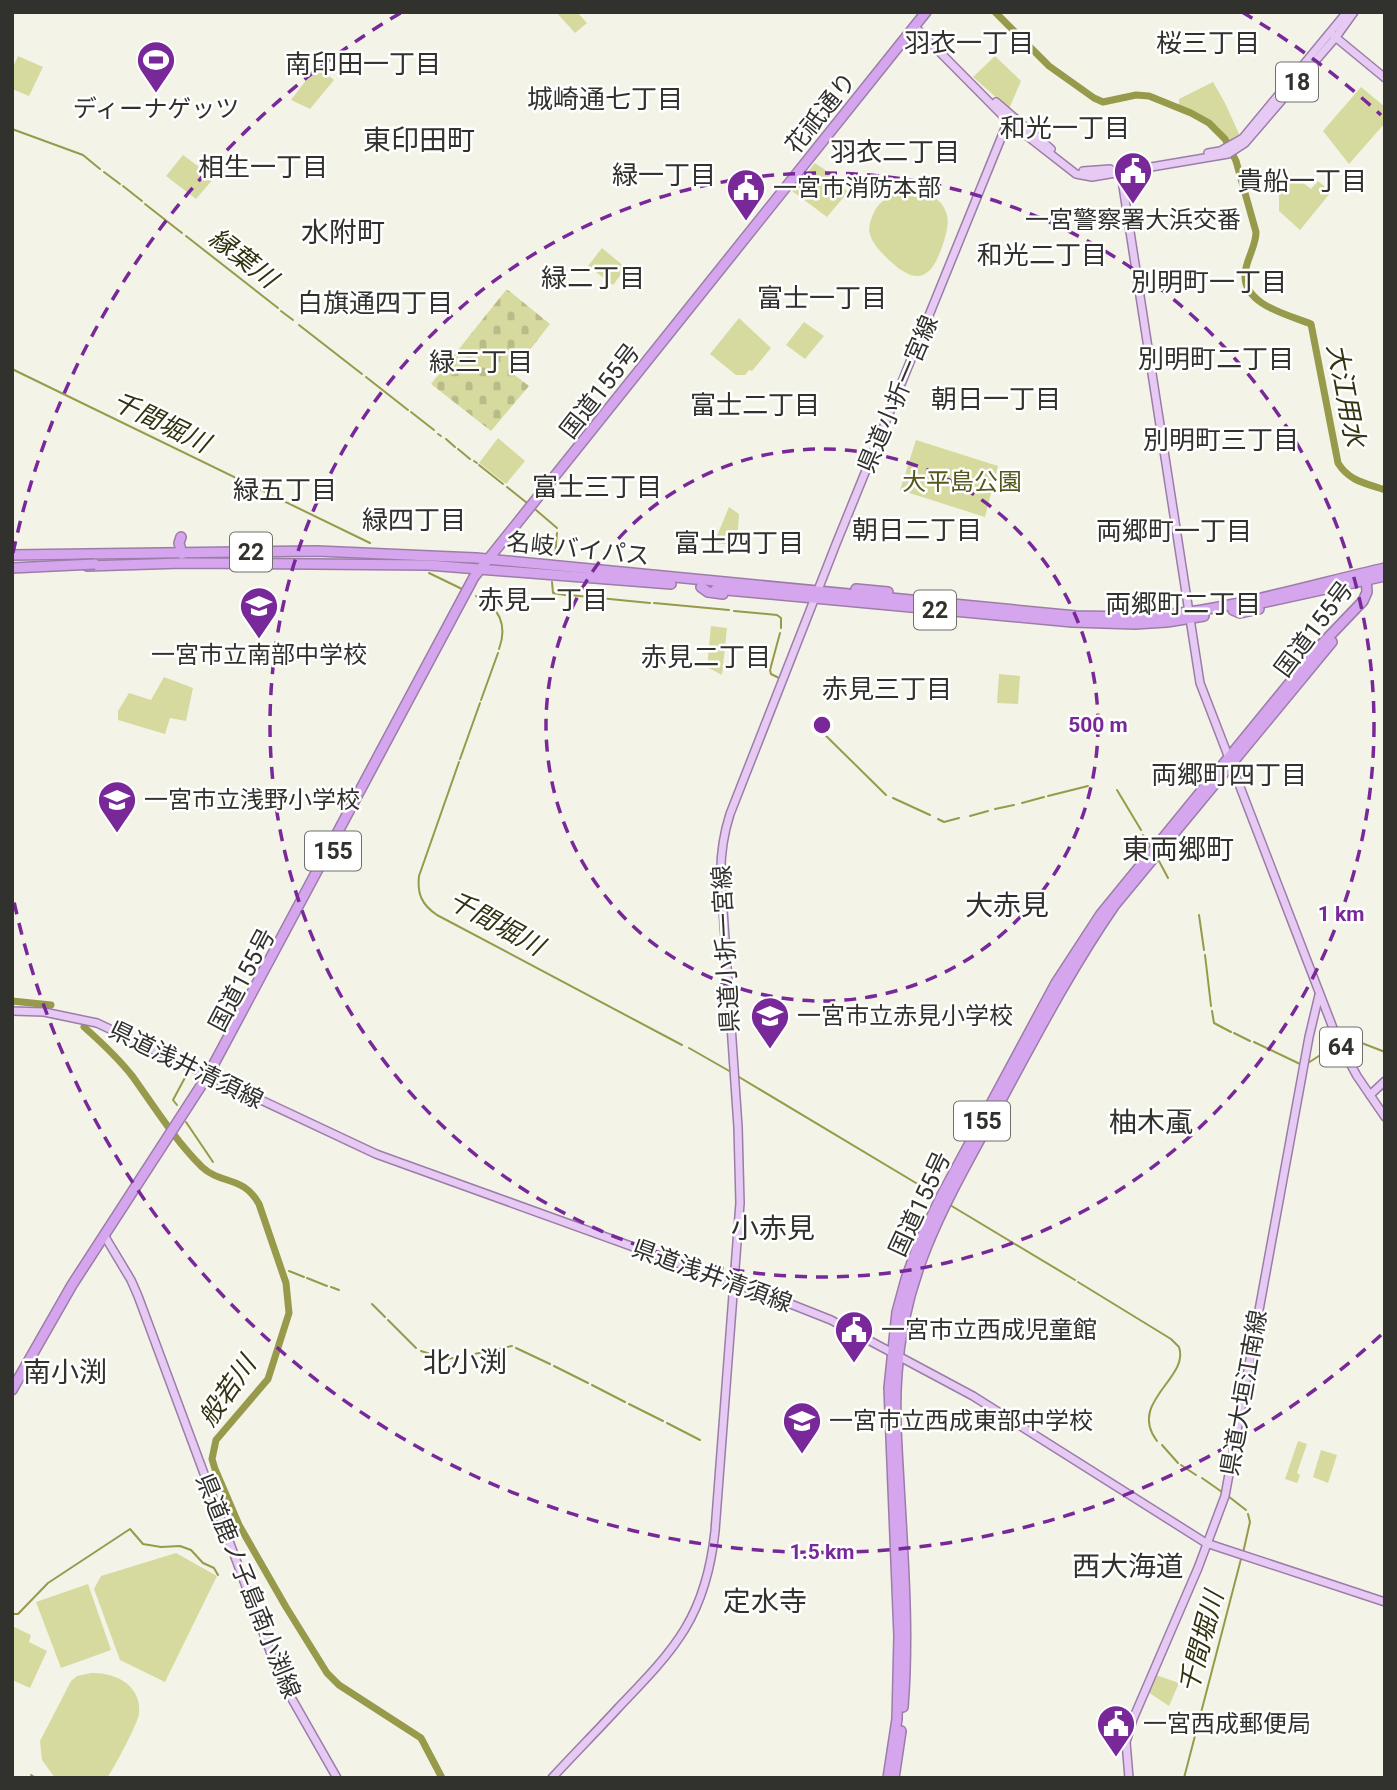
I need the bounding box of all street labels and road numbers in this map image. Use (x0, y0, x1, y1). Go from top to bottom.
road number: 18 (1276, 62, 1318, 102)
street label: 花祇通り (780, 67, 862, 159)
street label: 県道小折一宮線 (852, 311, 944, 477)
street label: 国道155号 (554, 338, 646, 444)
street label: 名岐バイパス (505, 528, 651, 570)
road number: 22 (230, 532, 272, 572)
street label: 国道155号 (1269, 576, 1359, 682)
road number: 22 (914, 590, 956, 630)
road number: 155 (305, 832, 361, 870)
street label: 県道小折一宮線 (708, 864, 744, 1034)
street label: 国道155号 (203, 924, 281, 1036)
street label: 県道浅井清須線 (104, 1016, 268, 1114)
road number: 64 (1320, 1028, 1362, 1066)
road number: 155 (954, 1102, 1010, 1140)
street label: 国道155号 (884, 1147, 956, 1261)
street label: 県道浅井清須線 (628, 1234, 796, 1318)
street label: 県道大垣江南線 (1216, 1308, 1272, 1478)
street label: 県道鹿ノ子島南小渕線 (190, 1469, 306, 1703)

